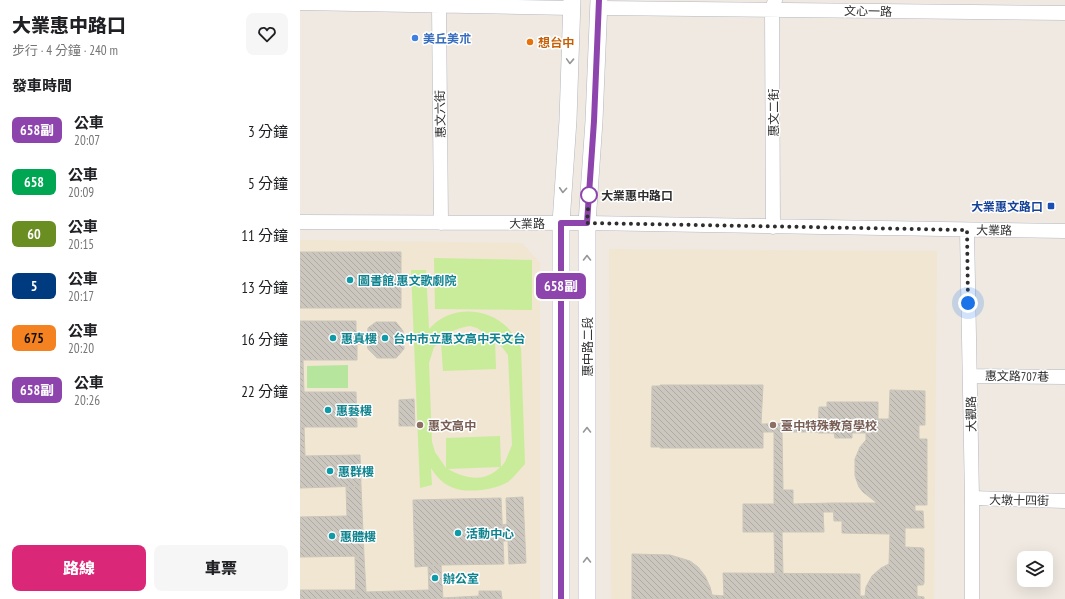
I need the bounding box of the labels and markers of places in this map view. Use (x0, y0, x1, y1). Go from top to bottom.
place label: 美丘美朮 (423, 31, 471, 46)
marker: 美丘美朮 (410, 33, 420, 43)
place label: 想台中 (538, 35, 574, 50)
marker: 想台中 (525, 37, 535, 47)
marker: 大業惠中路口 (580, 186, 598, 204)
place label: 大業惠中路口 (601, 188, 673, 203)
place label: 大業惠文路口 (971, 199, 1043, 214)
marker: 大業惠文路口 (1046, 201, 1056, 211)
place label: 圖書館.惠文歌劇院 (358, 273, 457, 288)
marker: 圖書館.惠文歌劇院 (345, 275, 355, 285)
place label: 惠真樓 (341, 331, 377, 346)
place label: 台中市立惠文高中天文台 (393, 331, 525, 346)
marker: 惠真樓 (328, 333, 338, 343)
marker: 台中市立惠文高中天文台 (380, 333, 390, 343)
place label: 惠藝樓 (336, 403, 372, 418)
marker: 惠藝樓 (323, 405, 333, 415)
place label: 惠文高中 (428, 418, 476, 433)
place label: 臺中特殊教育學校 (781, 418, 877, 433)
marker: 惠文高中 (415, 420, 425, 430)
marker: 臺中特殊教育學校 (768, 420, 778, 430)
place label: 惠群樓 (338, 464, 374, 479)
marker: 惠群樓 (325, 466, 335, 476)
place label: 活動中心 (466, 526, 514, 541)
marker: 活動中心 (453, 528, 463, 538)
place label: 惠體樓 (340, 529, 376, 544)
marker: 惠體樓 (327, 531, 337, 541)
place label: 辦公室 (443, 571, 479, 586)
marker: 辦公室 (430, 573, 440, 583)

